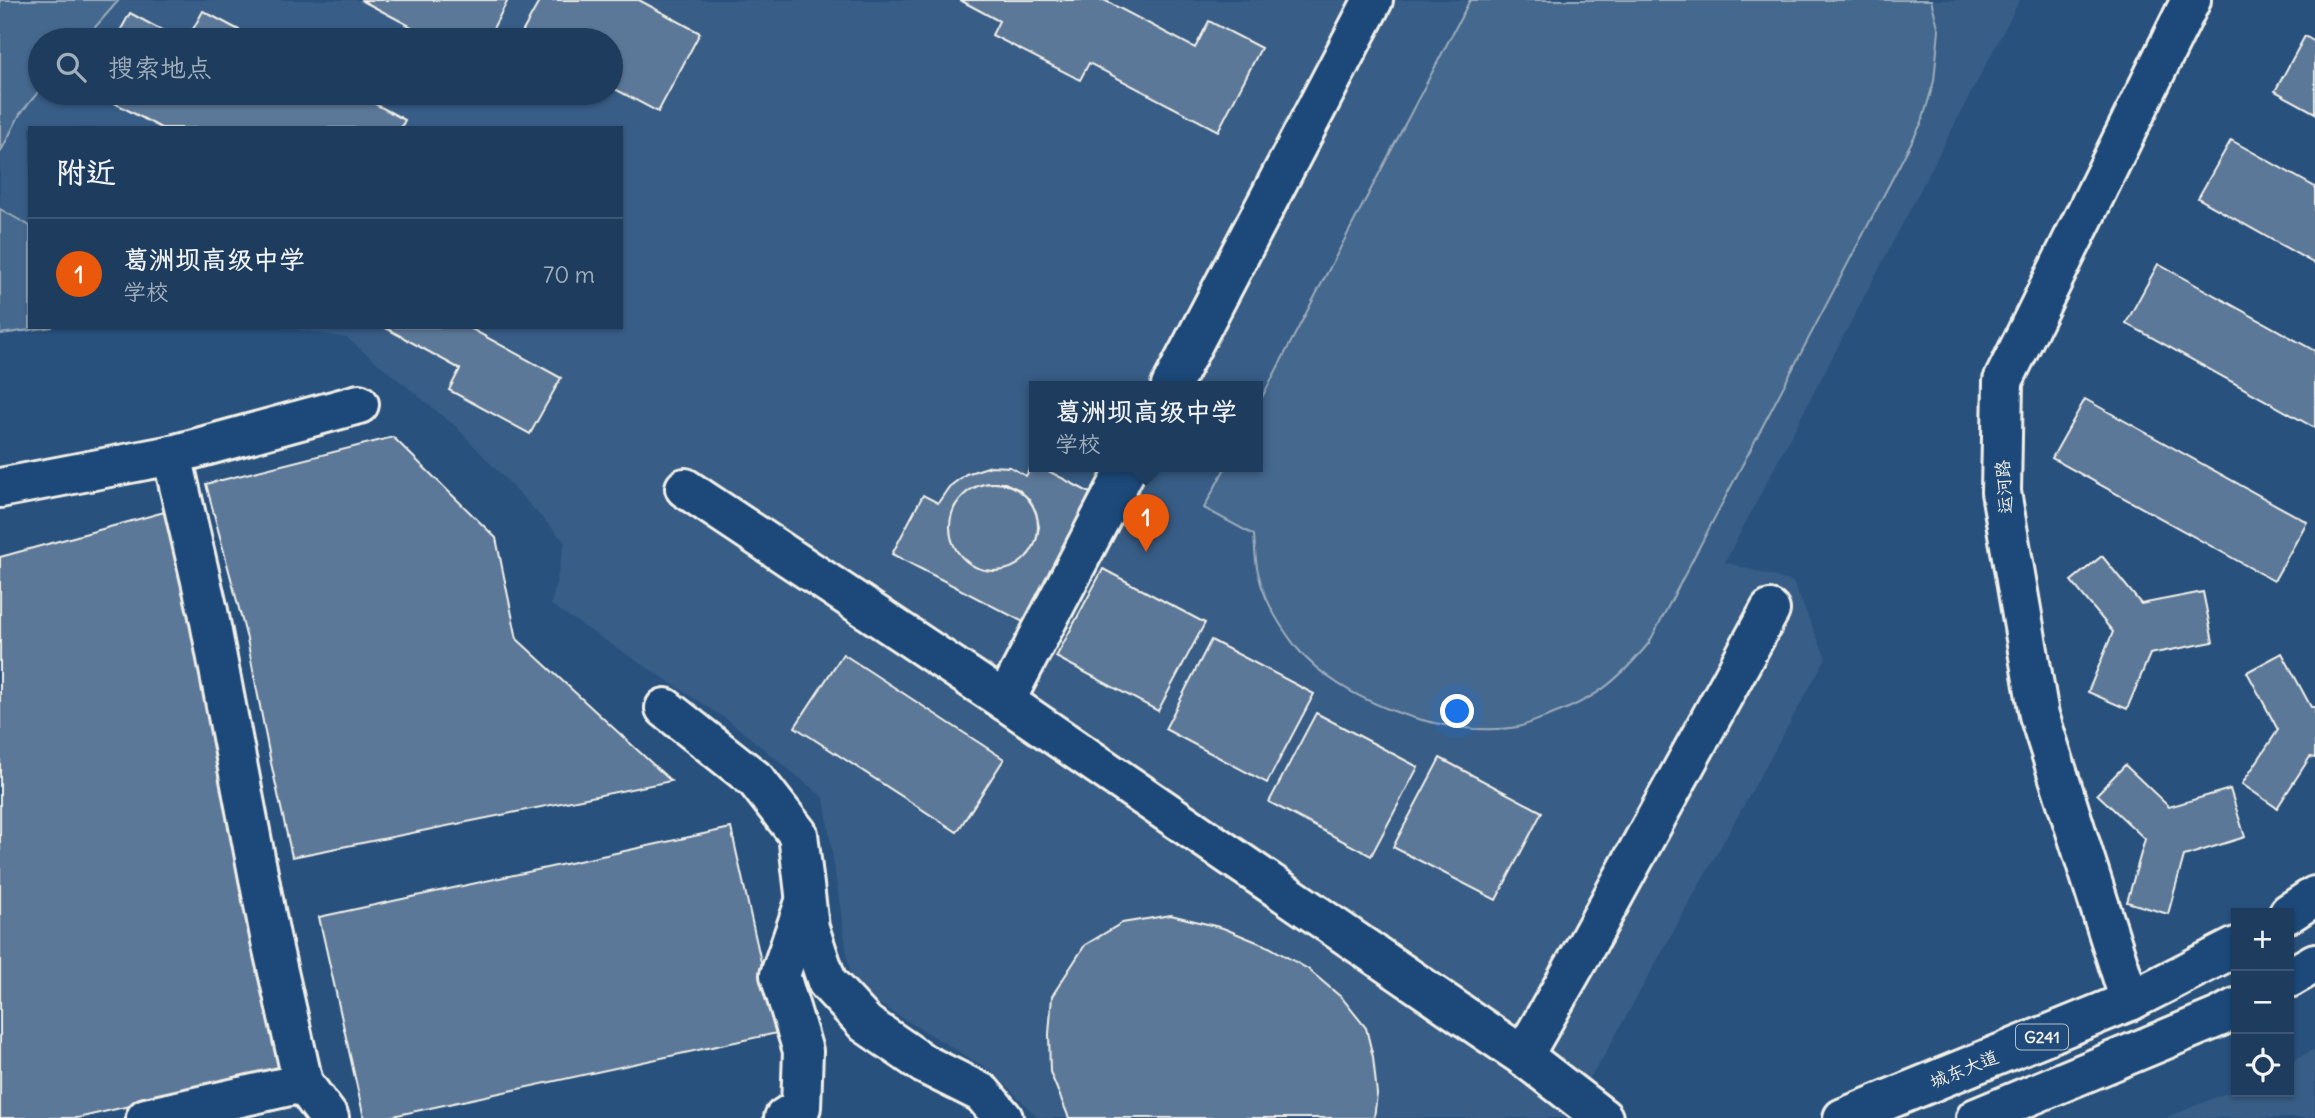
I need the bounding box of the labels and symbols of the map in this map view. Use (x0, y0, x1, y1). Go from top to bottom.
street label: 运河路 (1991, 459, 2017, 515)
pin: 1 (1123, 494, 1169, 552)
your location (1440, 694, 1474, 728)
road number: G241 (2016, 1024, 2068, 1050)
street label: 城东大道 (1926, 1045, 2002, 1093)

